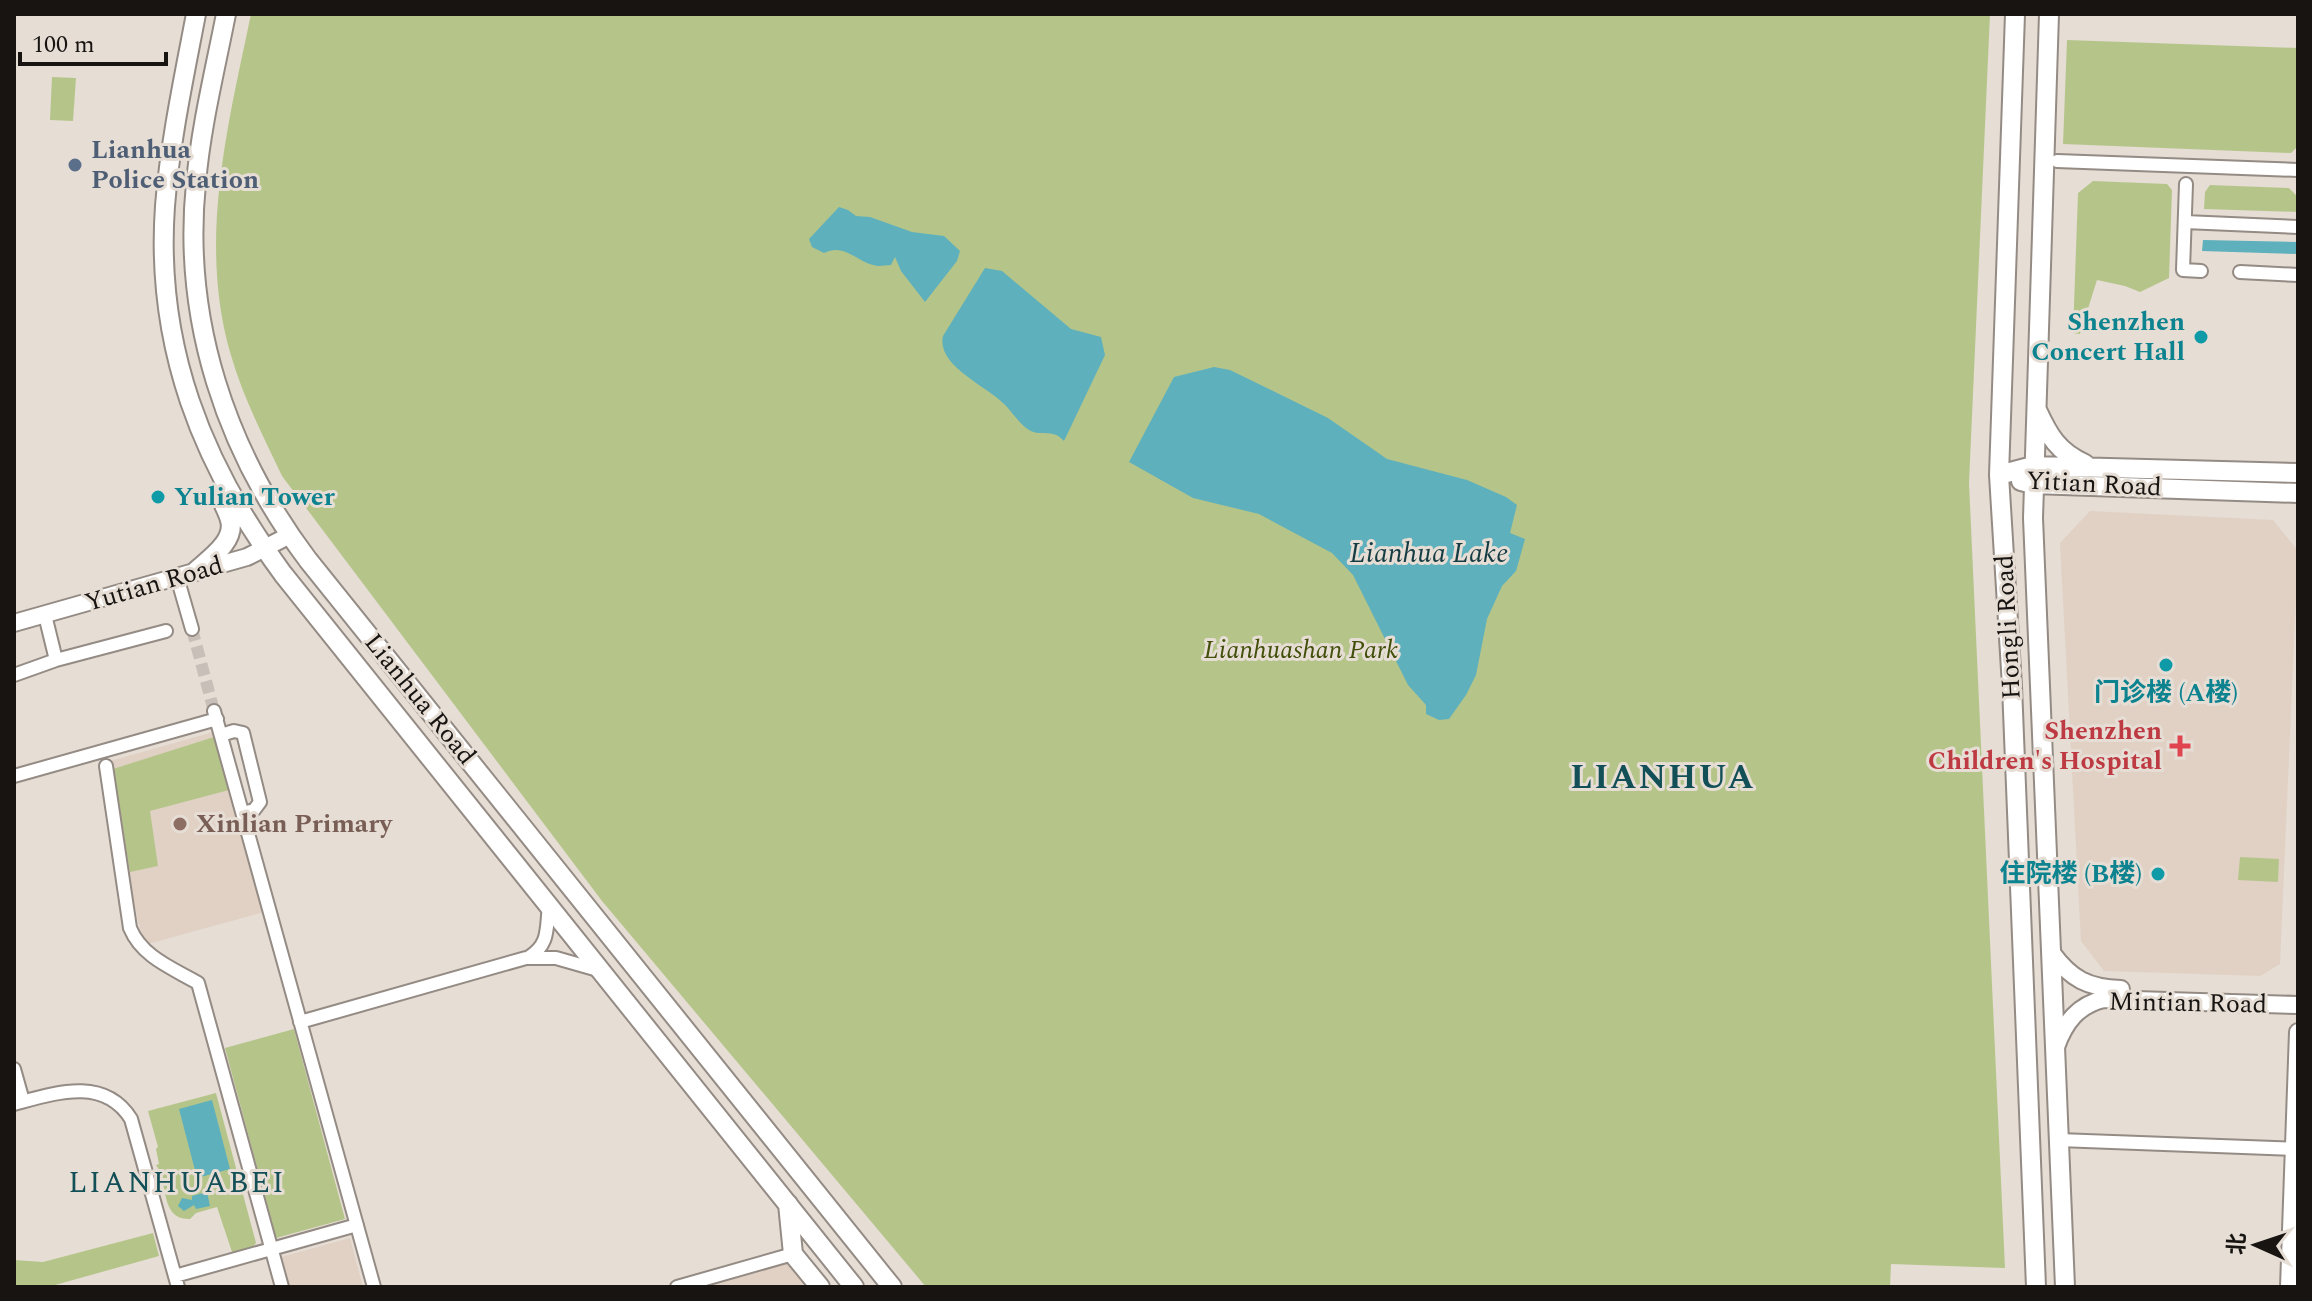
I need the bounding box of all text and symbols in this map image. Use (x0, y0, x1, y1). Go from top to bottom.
scale bar (20, 16, 166, 66)
text: 100 m (32, 27, 95, 63)
place label: Lianhua Police Station (91, 130, 259, 200)
marker: Lianhua Police Station (66, 156, 84, 174)
place label: Shenzhen Concert Hall (2031, 302, 2185, 372)
marker: Shenzhen Concert Hall (2192, 328, 2210, 346)
street label: Yitian Road (2025, 460, 2163, 508)
place label: Yulian Tower (174, 477, 336, 517)
marker: Yulian Tower (149, 488, 167, 506)
water label: Lianhua Lake (1350, 532, 1508, 575)
street label: Yutian Road (80, 545, 228, 623)
street label: Hongli Road (1984, 554, 2032, 700)
street label: Lianhua Road (354, 624, 486, 774)
park label: Lianhuashan Park (1204, 630, 1398, 670)
marker: 门诊楼 (A楼) (2157, 656, 2175, 674)
place label: 门诊楼 (A楼) (2094, 673, 2238, 713)
place label: Shenzhen Children's Hospital (1928, 711, 2162, 781)
marker: Shenzhen Children's Hospital (2169, 735, 2191, 757)
district label: LIANHUA (1570, 752, 1756, 804)
place label: Xinlian Primary (196, 804, 394, 844)
marker: Xinlian Primary (171, 815, 189, 833)
place label: 住院楼 (B楼) (2000, 854, 2142, 894)
marker: 住院楼 (B楼) (2149, 865, 2167, 883)
street label: Mintian Road (2108, 982, 2268, 1024)
district label: LIANHUABEI (68, 1160, 286, 1206)
north arrow (2216, 1205, 2296, 1285)
text: 北 (2220, 1232, 2255, 1256)

